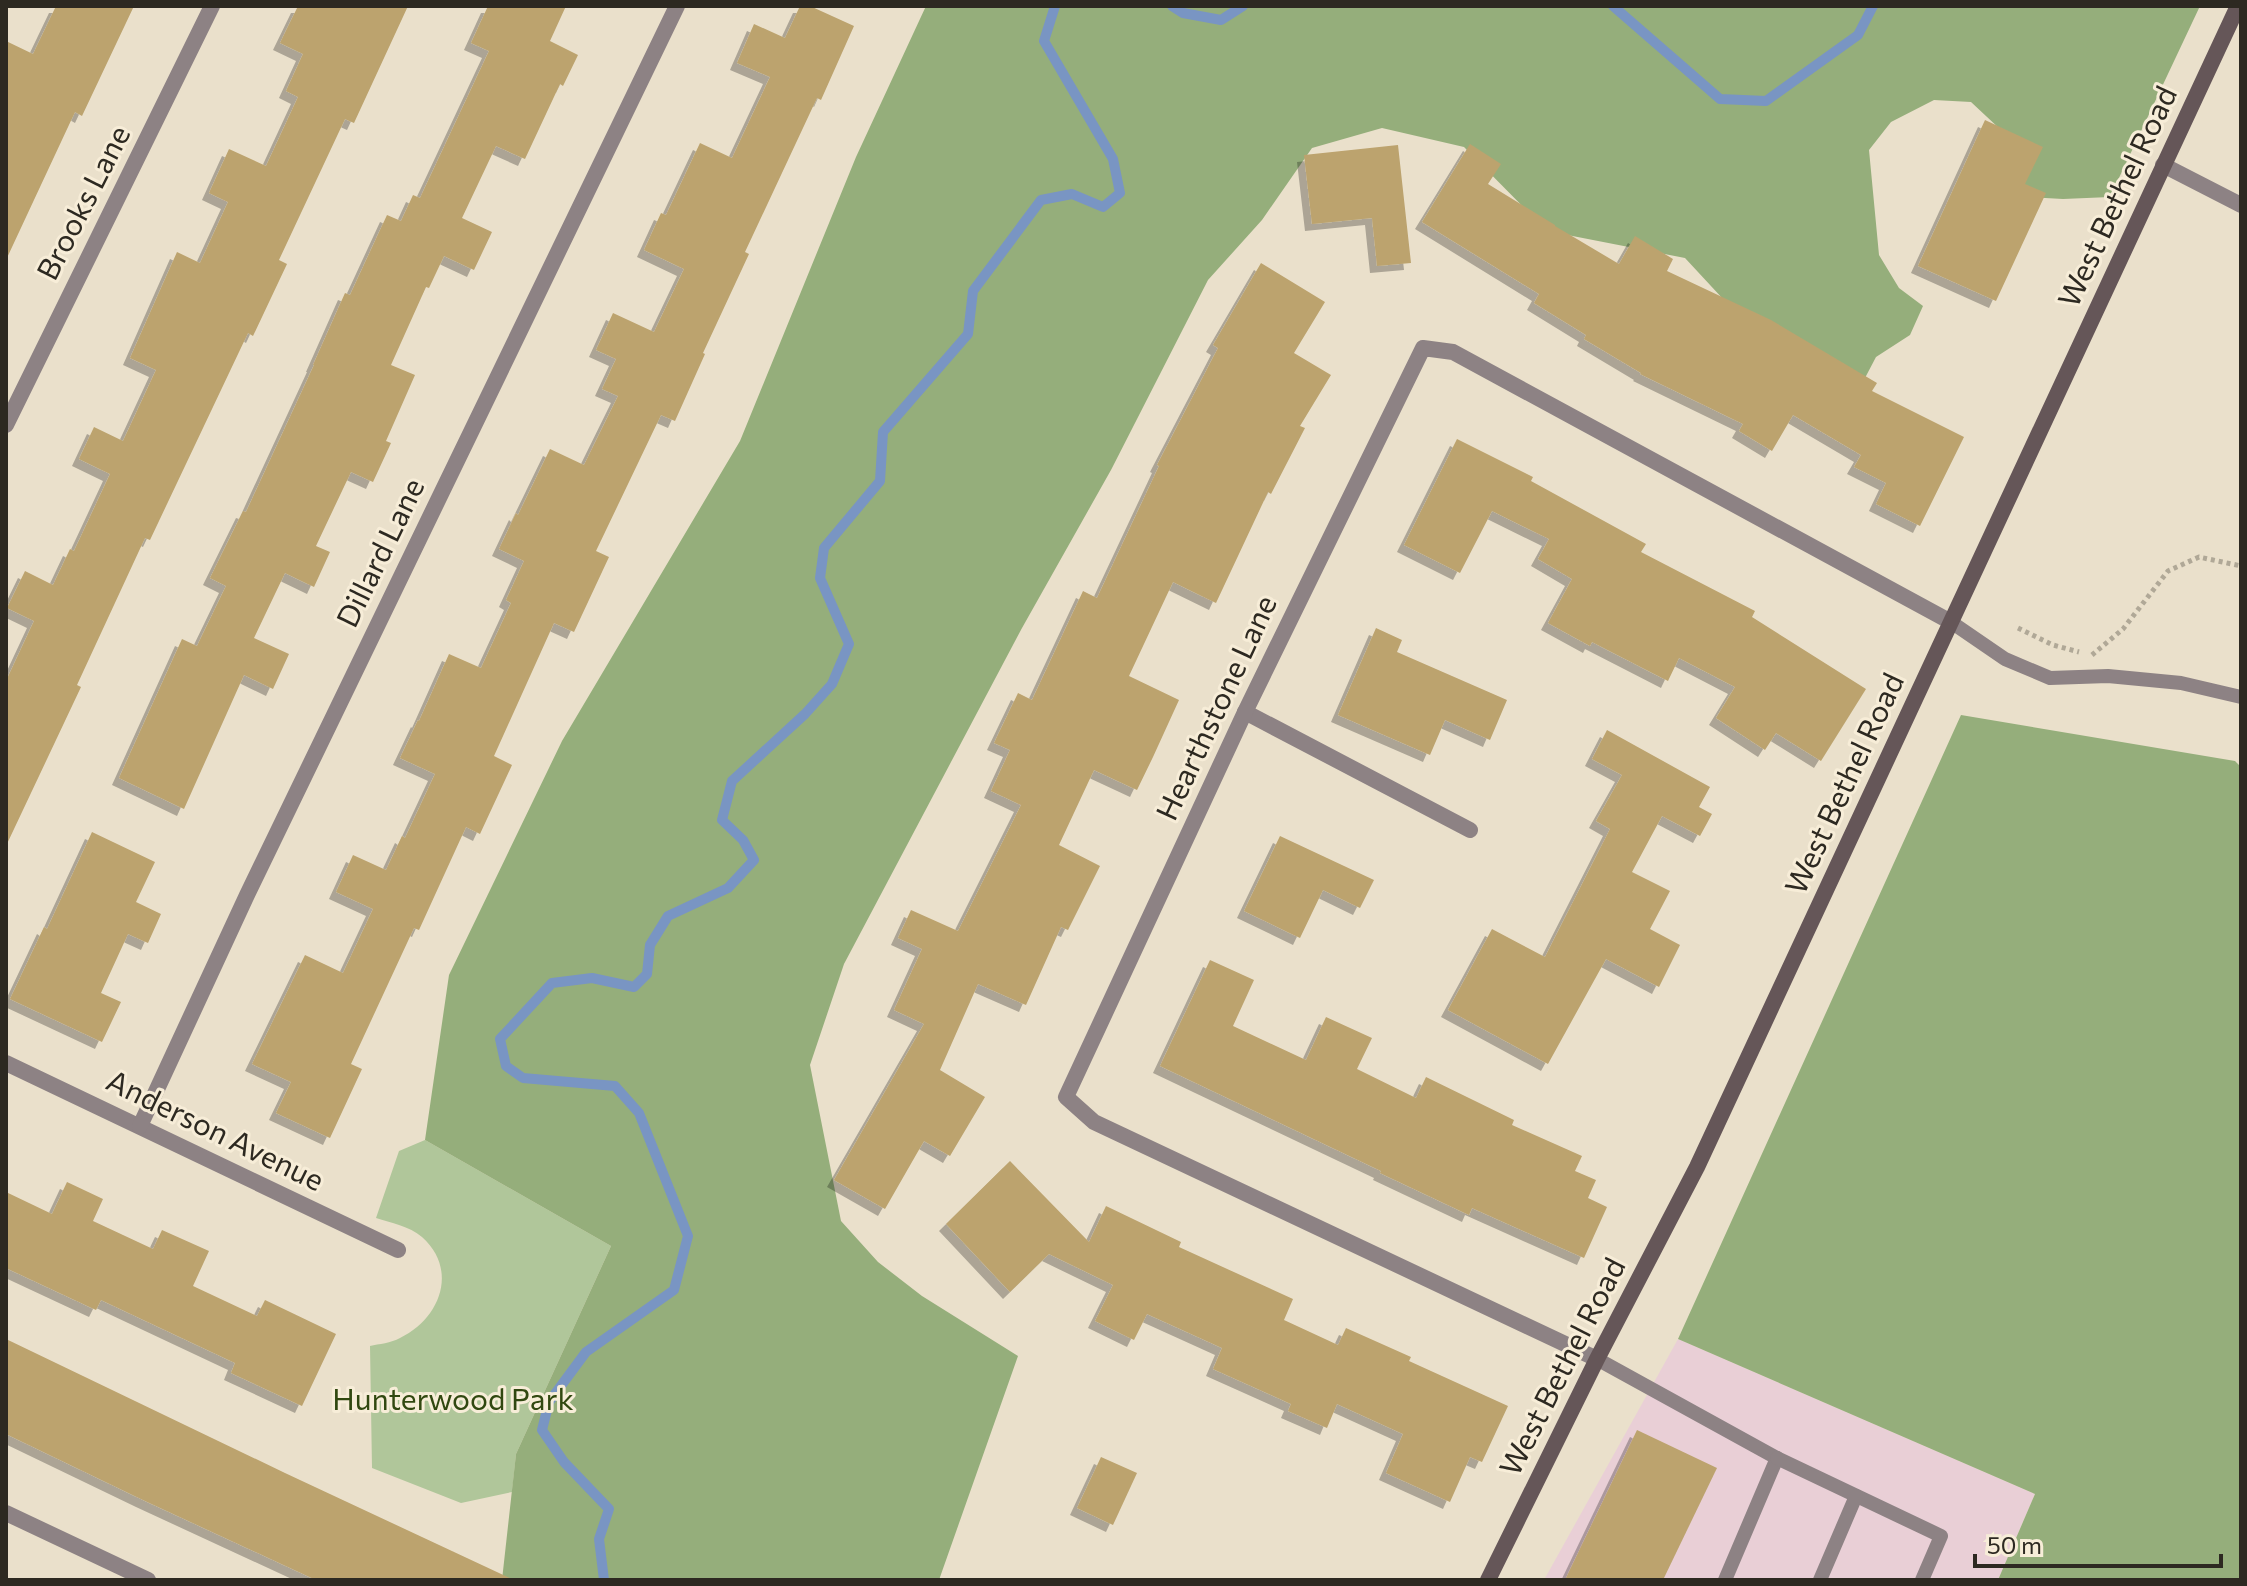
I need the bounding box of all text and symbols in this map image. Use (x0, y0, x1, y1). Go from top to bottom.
street label: West Bethel Road (2048, 80, 2183, 312)
street label: Brooks Lane (27, 119, 136, 285)
street label: Dillard Lane (327, 471, 431, 632)
street label: Hearthstone Lane (1146, 589, 1283, 825)
street label: West Bethel Road (1775, 667, 1910, 899)
street label: Anderson Avenue (101, 1060, 331, 1197)
street label: West Bethel Road (1490, 1251, 1632, 1481)
park label: Hunterwood Park (332, 1379, 574, 1416)
scale bar (1975, 1518, 2221, 1568)
text: 50 m (1987, 1530, 2042, 1559)

